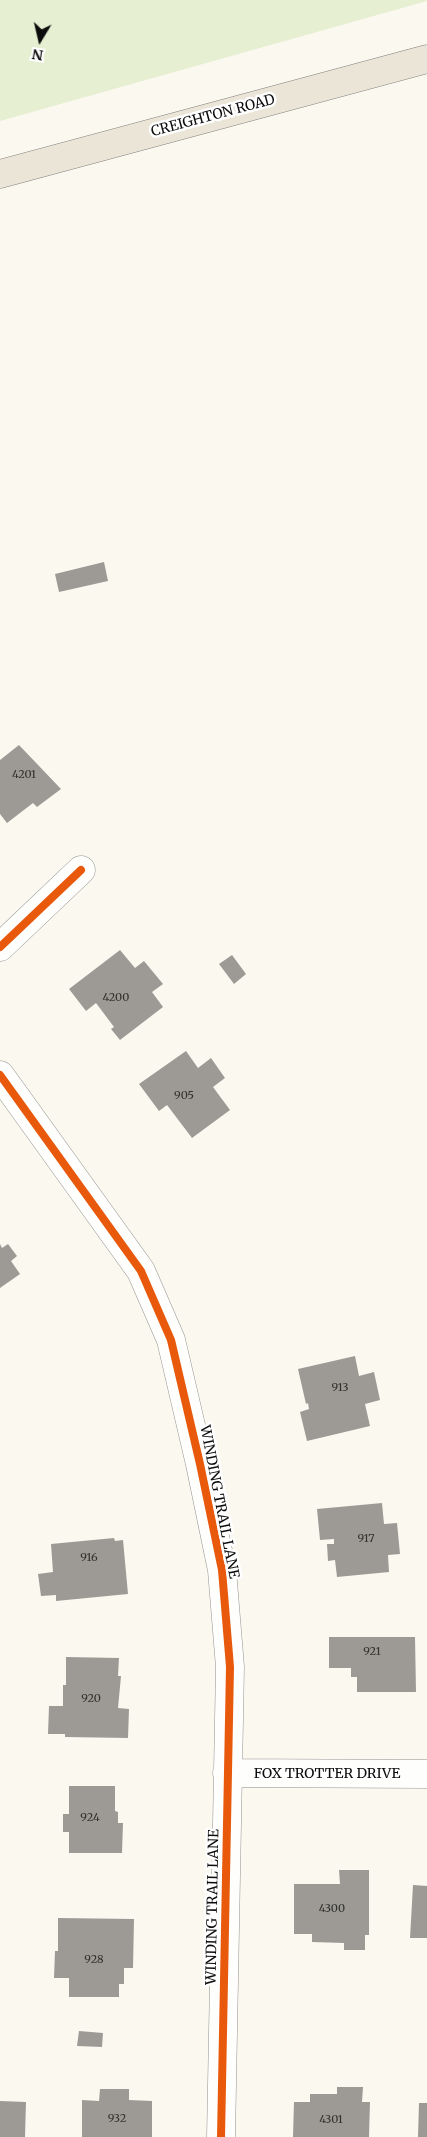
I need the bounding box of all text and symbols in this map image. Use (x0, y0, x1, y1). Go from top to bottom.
north arrow (15, 15, 65, 65)
text: N (31, 45, 45, 65)
street label: CREIGHTON ROAD (149, 91, 277, 141)
house number: 4201 (12, 768, 36, 782)
house number: 4200 (103, 991, 129, 1005)
house number: 905 (174, 1089, 194, 1103)
house number: 913 (331, 1381, 349, 1395)
street label: WINDING TRAIL LANE (196, 1424, 242, 1580)
house number: 917 (358, 1532, 374, 1546)
house number: 916 (80, 1551, 98, 1565)
house number: 921 (363, 1645, 381, 1659)
house number: 920 (81, 1692, 101, 1706)
street label: FOX TROTTER DRIVE (254, 1766, 400, 1782)
house number: 924 (80, 1811, 100, 1825)
street label: WINDING TRAIL LANE (203, 1829, 223, 1985)
house number: 4300 (319, 1902, 345, 1916)
house number: 928 (84, 1953, 104, 1967)
house number: 932 (108, 2112, 126, 2126)
house number: 4301 (319, 2113, 343, 2127)

